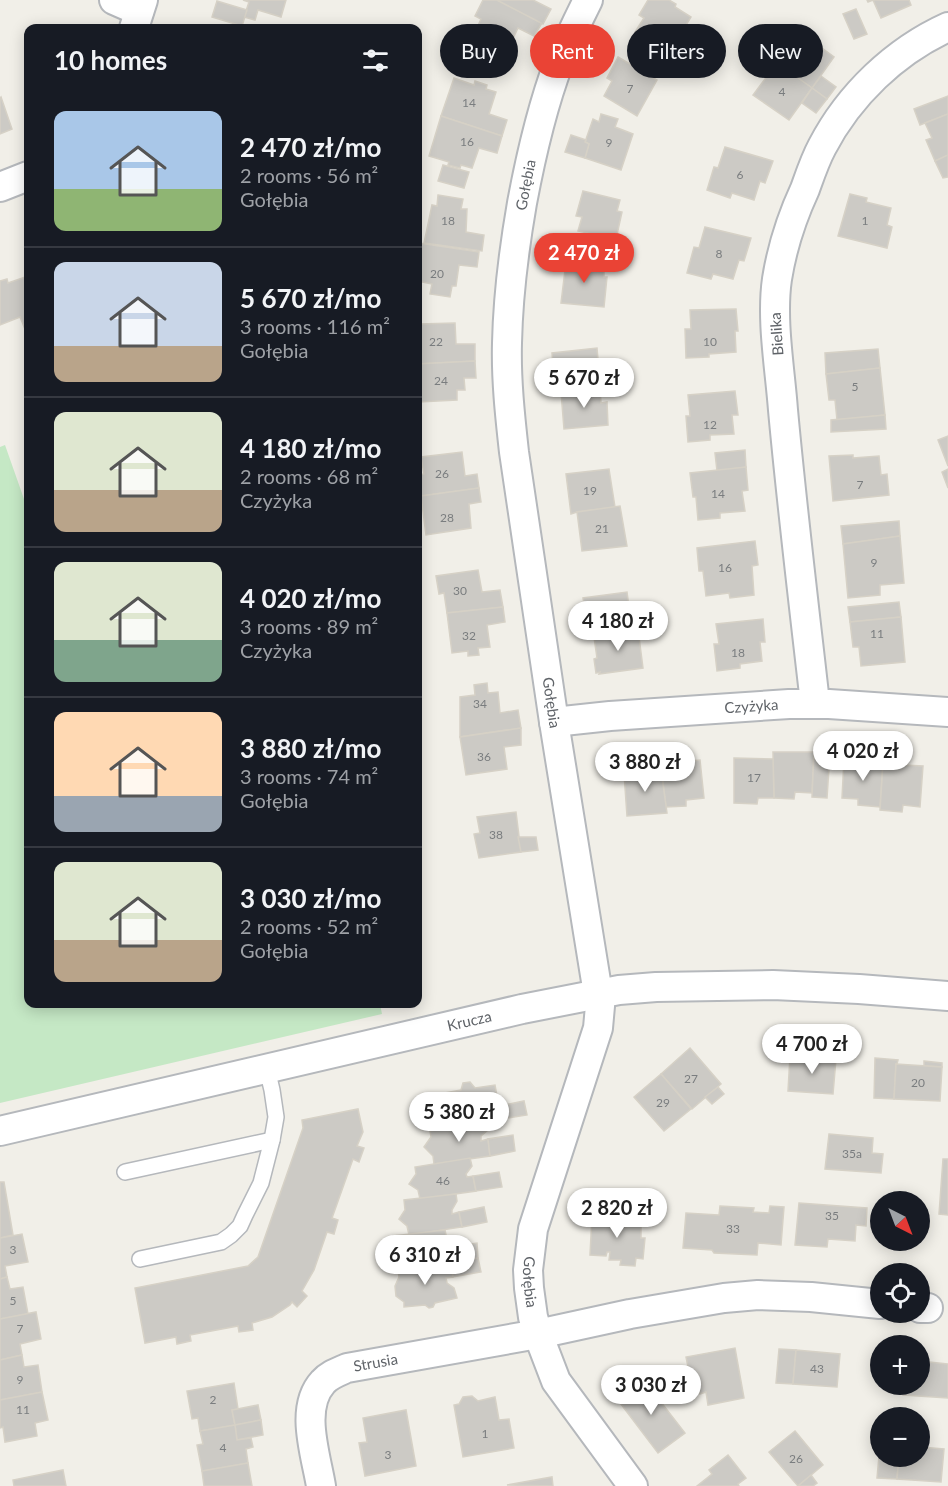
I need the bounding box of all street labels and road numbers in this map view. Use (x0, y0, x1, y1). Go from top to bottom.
street label: Gołębia (511, 158, 539, 212)
street label: Bielika (766, 312, 786, 356)
street label: Gołębia (539, 676, 565, 729)
street label: Czyżyka (724, 695, 779, 716)
street label: Krucza (445, 1006, 493, 1034)
street label: Gołębia (520, 1255, 542, 1309)
street label: Strusia (352, 1349, 399, 1375)

